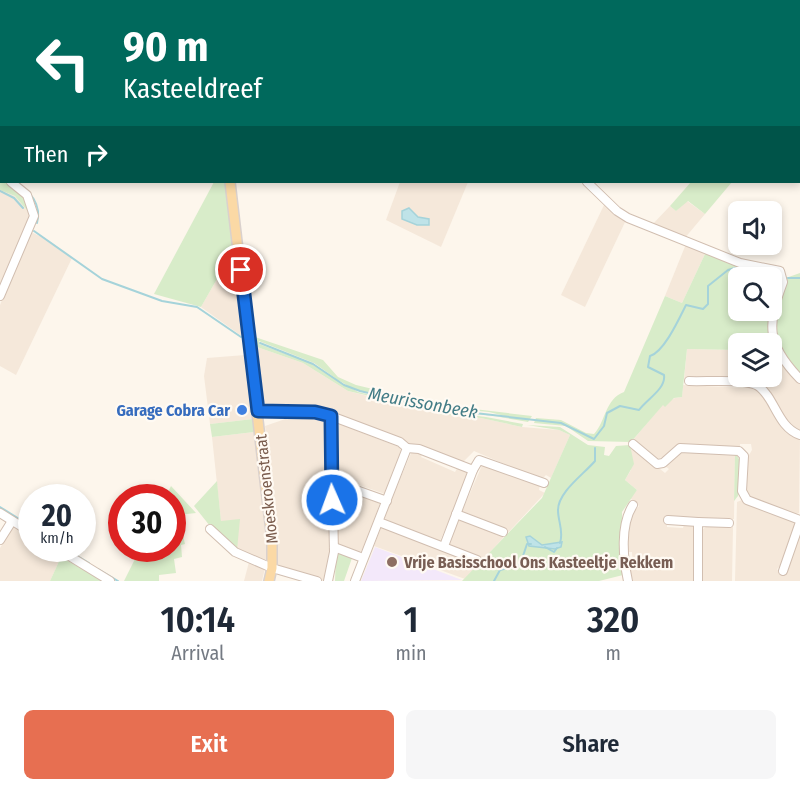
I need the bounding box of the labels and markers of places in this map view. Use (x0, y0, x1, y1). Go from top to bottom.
pin (215, 244, 266, 295)
place label: Garage Cobra Car (116, 401, 230, 420)
marker: Garage Cobra Car (235, 403, 249, 417)
place label: Vrije Basisschool Ons Kasteeltje Rekkem (403, 553, 673, 572)
marker: Vrije Basisschool Ons Kasteeltje Rekkem (385, 555, 399, 569)

